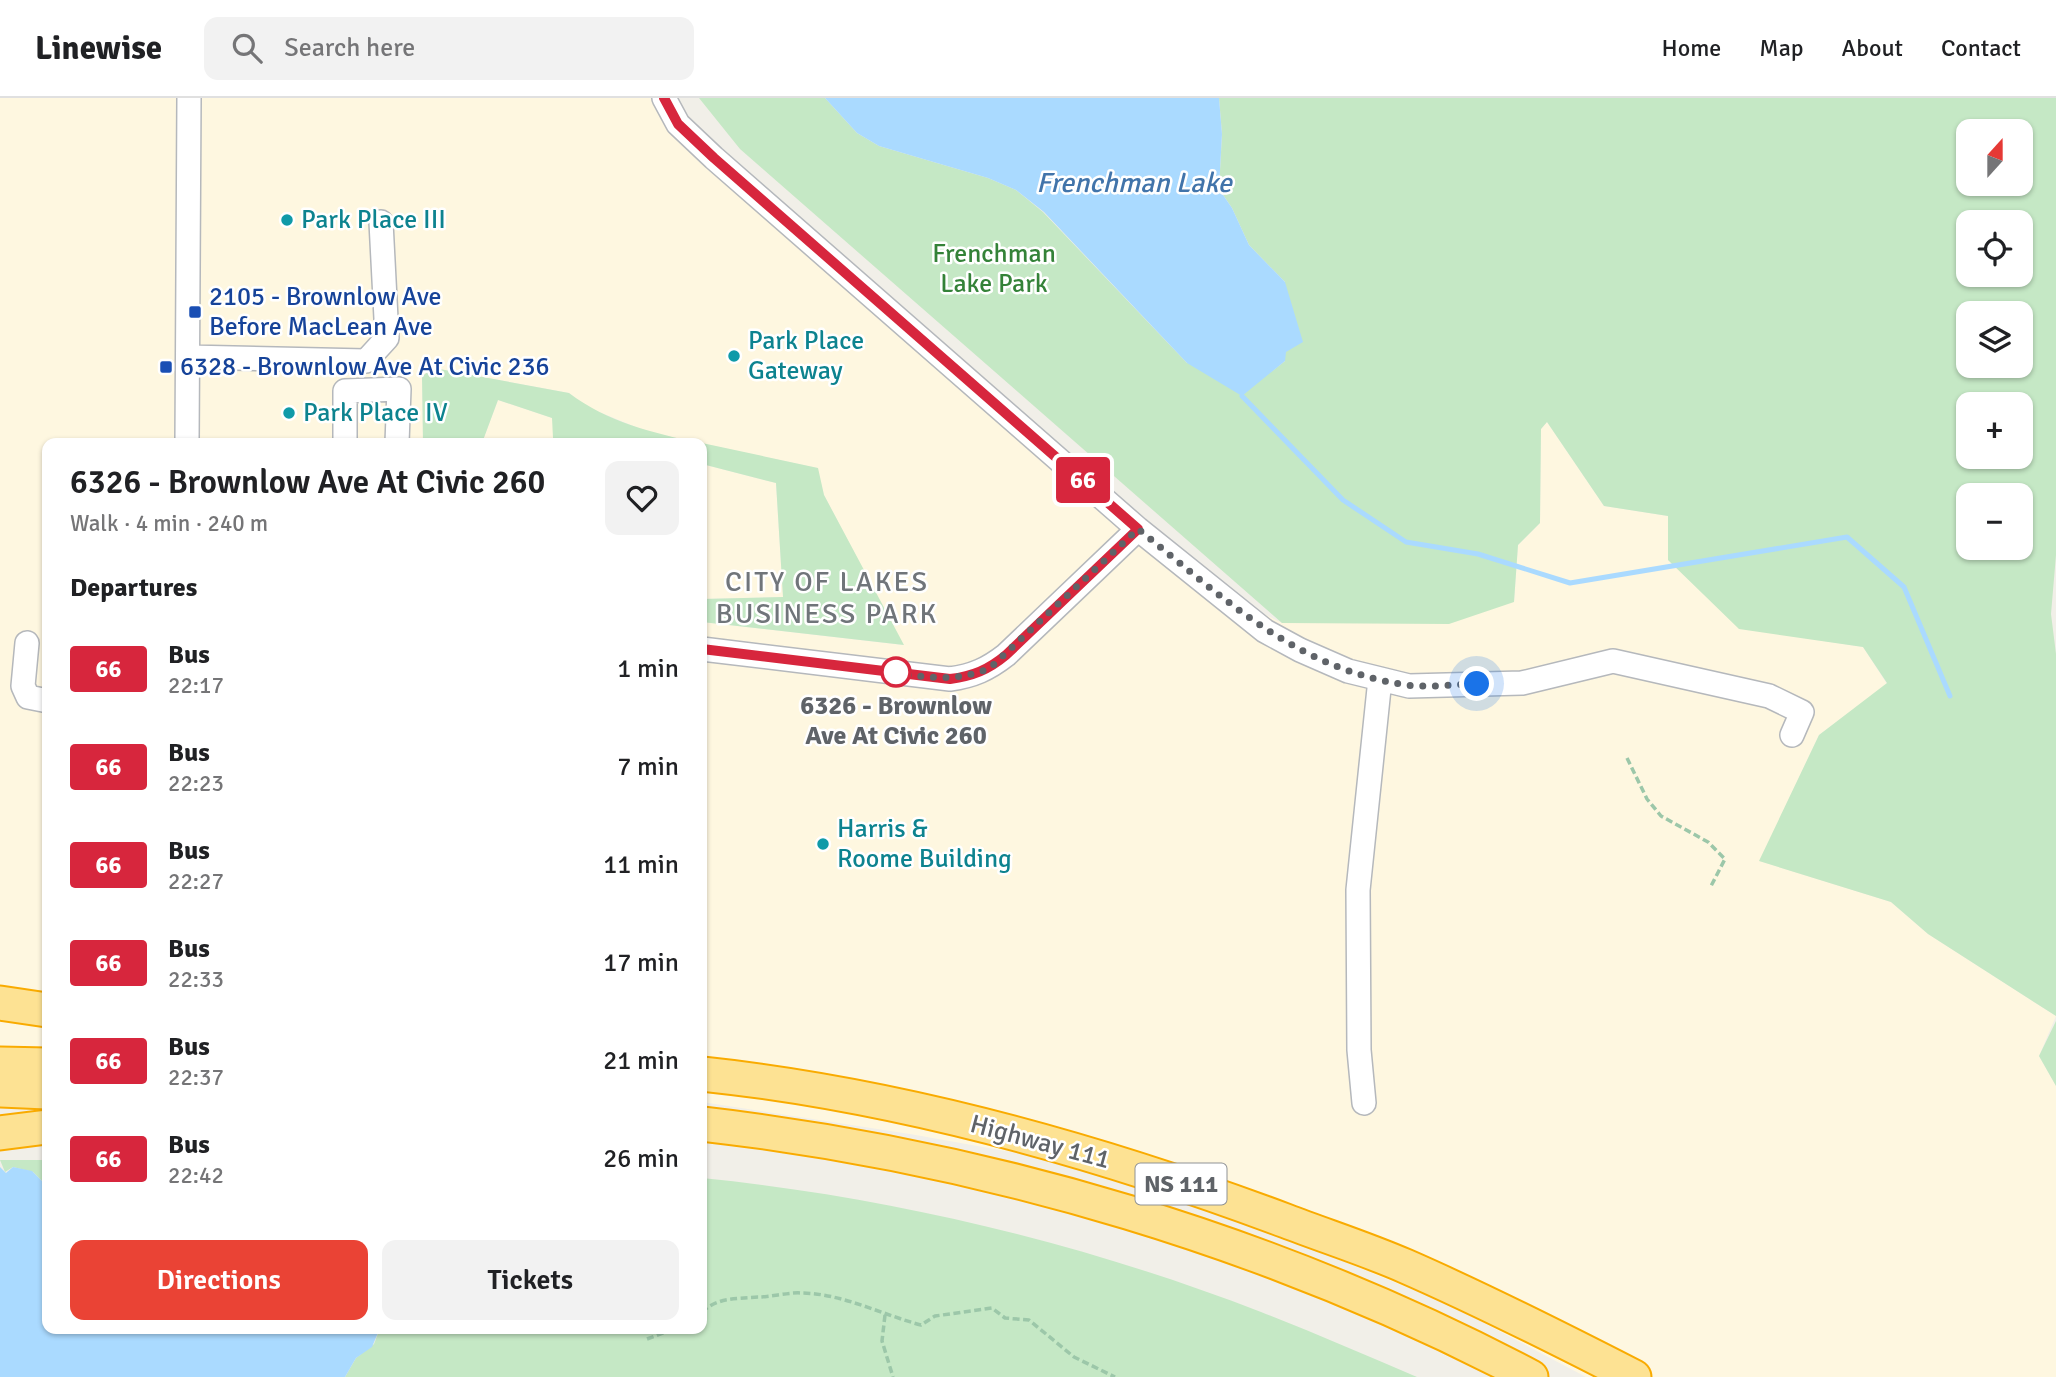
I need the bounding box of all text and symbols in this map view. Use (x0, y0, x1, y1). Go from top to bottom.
search box (204, 17, 694, 80)
text: Linewise (35, 28, 162, 69)
icon: search (228, 29, 266, 67)
text: Search here (284, 32, 415, 64)
text: Home (1661, 33, 1721, 63)
text: Map (1759, 33, 1804, 63)
text: About (1842, 33, 1903, 63)
text: Contact (1941, 33, 2021, 63)
north arrow (1956, 119, 2034, 196)
map controls (1956, 119, 2033, 560)
water label: Frenchman Lake (1036, 166, 1234, 200)
place label: Park Place III (301, 204, 446, 236)
button: locate (1956, 210, 2033, 287)
marker: Park Place III (279, 212, 295, 228)
park label: Frenchman Lake Park (932, 238, 1056, 300)
place label: 2105 - Brownlow Ave Before MacLean Ave (209, 281, 441, 343)
button: layers (1956, 301, 2033, 378)
marker: 2105 - Brownlow Ave Before MacLean Ave (187, 304, 203, 320)
place label: Park Place Gateway (748, 325, 864, 387)
marker: Park Place Gateway (726, 348, 742, 364)
place label: 6328 - Brownlow Ave At Civic 236 (180, 351, 550, 383)
marker: 6328 - Brownlow Ave At Civic 236 (158, 359, 174, 375)
button: + (1956, 392, 2033, 469)
place label: Park Place IV (303, 397, 448, 429)
marker: Park Place IV (281, 405, 297, 421)
line badge: 66 (1052, 457, 1114, 503)
button: heart (605, 461, 679, 535)
text: 6326 - Brownlow Ave At Civic 260 (70, 462, 545, 503)
text: 66 (1070, 465, 1096, 495)
button: − (1956, 483, 2033, 560)
text: Walk · 4 min · 240 m (70, 509, 268, 538)
district label: CITY OF LAKES BUSINESS PARK (716, 565, 938, 631)
text: Departures (70, 572, 197, 604)
text: Bus (168, 639, 210, 671)
text: 1 min (617, 653, 679, 685)
text: 66 (96, 654, 121, 684)
marker: 6326 - Brownlow Ave At Civic 260 (881, 657, 911, 687)
your location (1459, 666, 1494, 701)
text: 22:17 (168, 671, 224, 700)
place label: 6326 - Brownlow Ave At Civic 260 (800, 690, 992, 752)
text: Bus (168, 737, 210, 769)
text: 7 min (617, 751, 679, 783)
text: 66 (96, 752, 121, 782)
text: 22:23 (168, 769, 224, 798)
place label: Harris & Roome Building (837, 813, 1012, 875)
text: Bus (168, 835, 210, 867)
marker: Harris & Roome Building (815, 836, 831, 852)
text: 11 min (603, 849, 679, 881)
text: 66 (96, 850, 121, 880)
text: 22:27 (168, 867, 224, 896)
text: Bus (168, 933, 210, 965)
text: 17 min (603, 947, 679, 979)
text: 66 (96, 948, 121, 978)
text: 22:33 (168, 965, 224, 994)
text: Bus (168, 1031, 210, 1063)
text: 21 min (603, 1045, 679, 1077)
text: 66 (96, 1046, 121, 1076)
text: 22:37 (168, 1063, 224, 1092)
street label: Highway 111 (967, 1108, 1113, 1176)
text: Bus (168, 1129, 210, 1161)
text: 26 min (603, 1143, 679, 1175)
text: 66 (96, 1144, 121, 1174)
text: 22:42 (168, 1161, 224, 1190)
road number: NS 111 (1136, 1164, 1226, 1204)
button: Directions (70, 1240, 368, 1320)
button: Tickets (382, 1240, 679, 1320)

